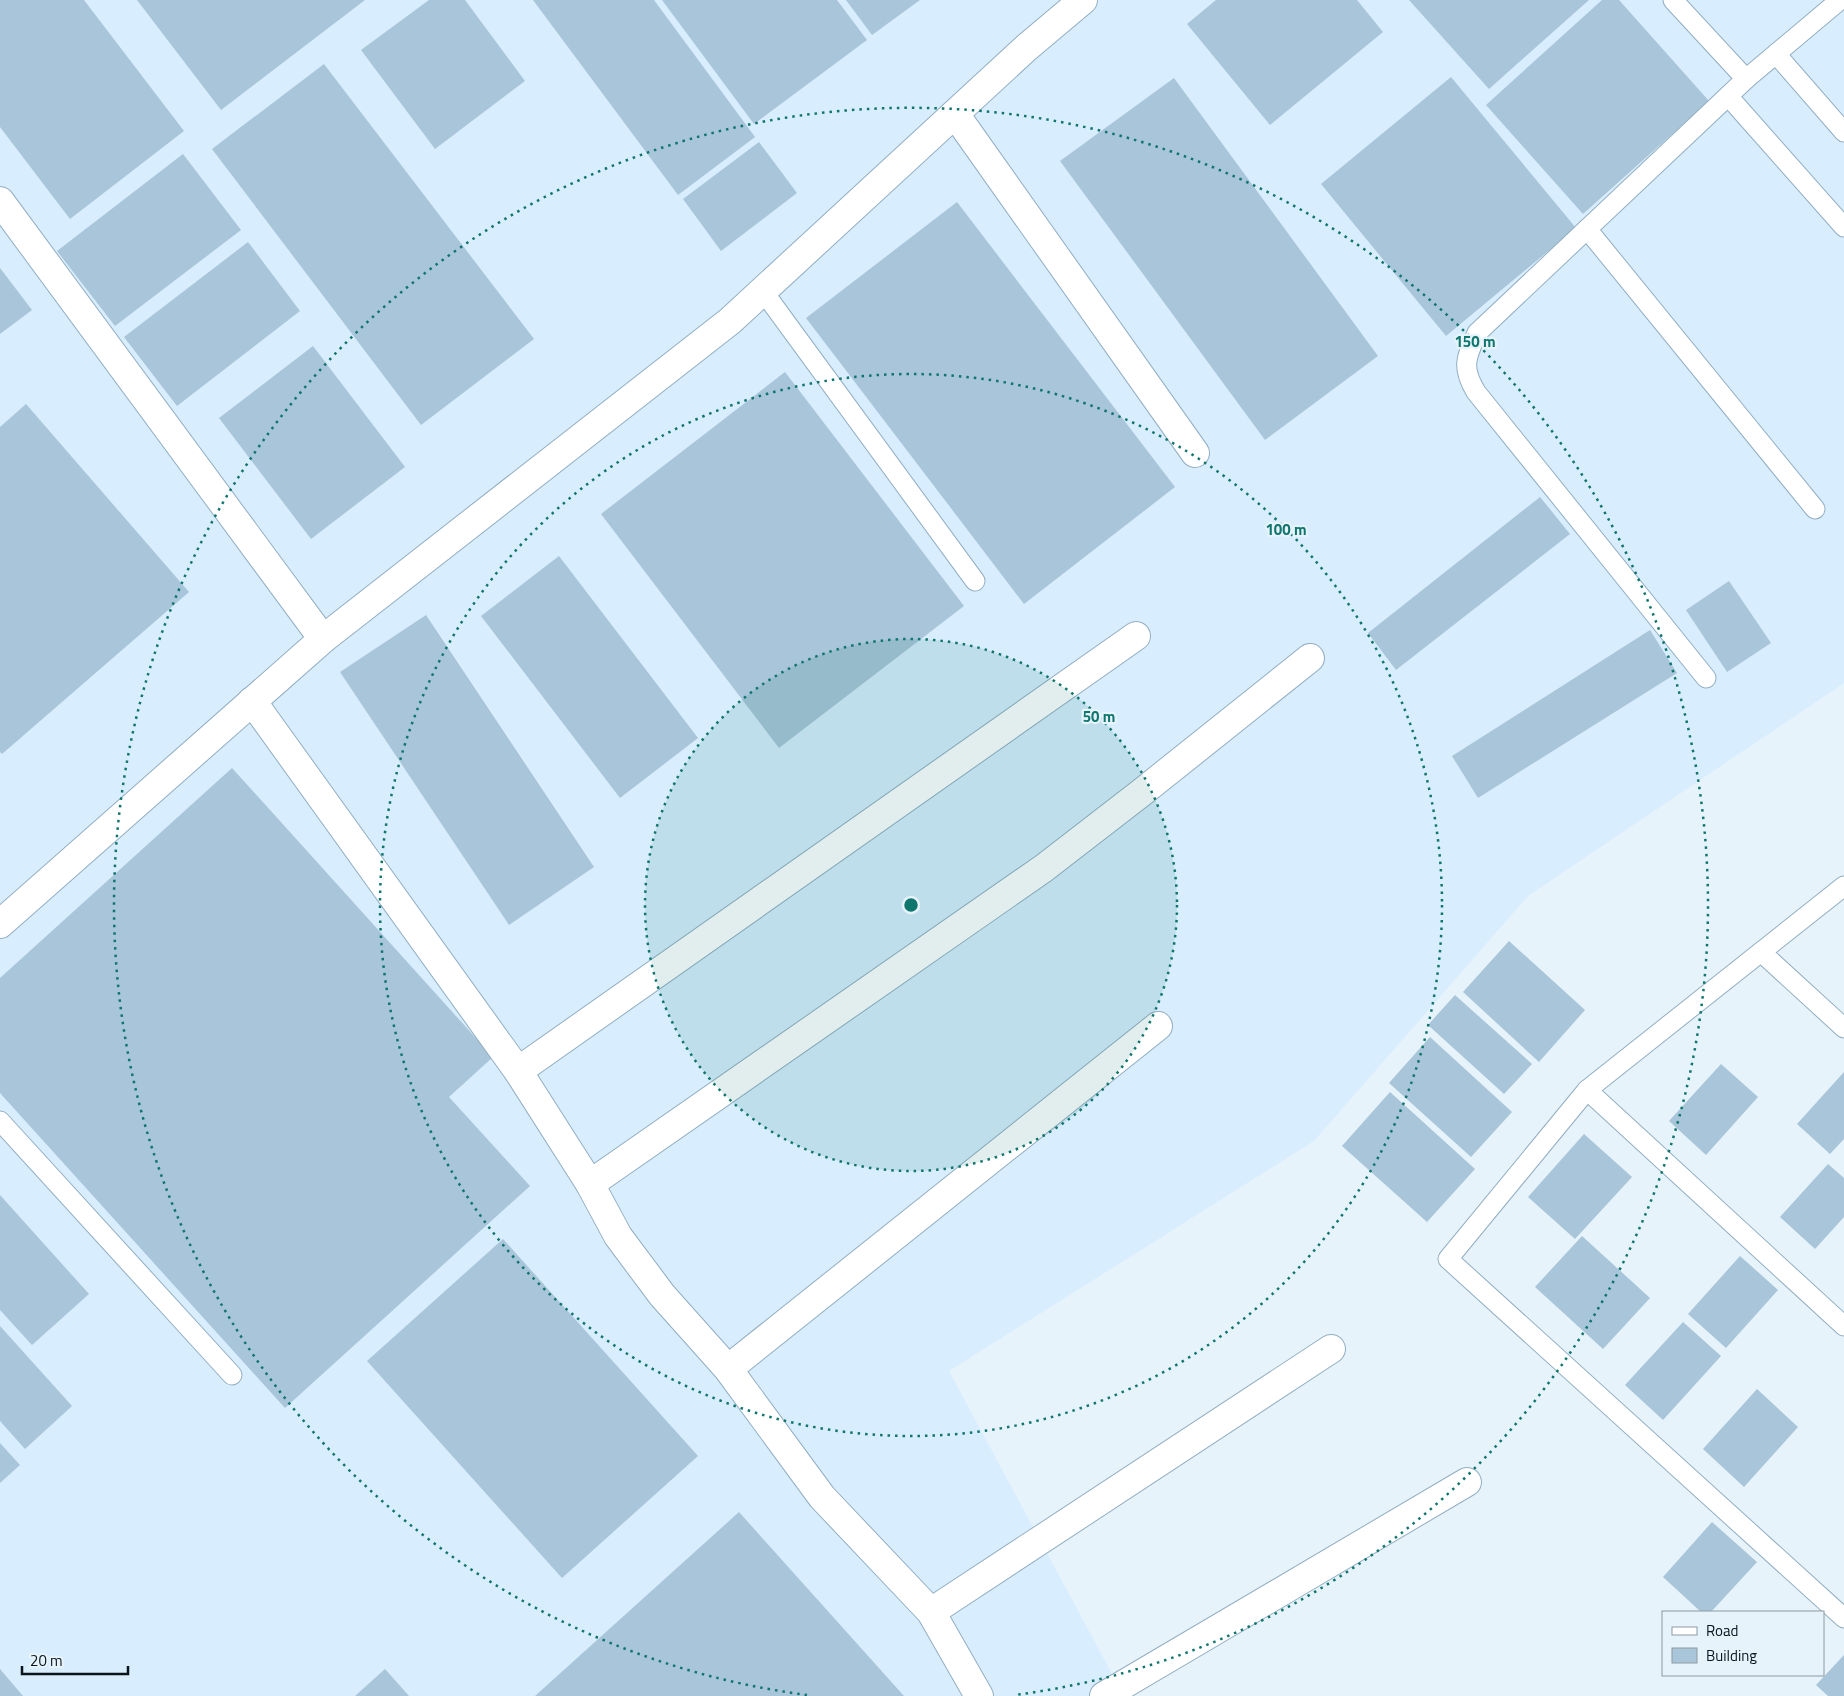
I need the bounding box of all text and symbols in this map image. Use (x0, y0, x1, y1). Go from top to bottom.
text: 150 m (1454, 330, 1496, 353)
text: 100 m (1265, 518, 1307, 541)
text: 50 m (1083, 705, 1115, 728)
centre of rings (902, 896, 920, 914)
legend (1662, 1611, 1824, 1676)
text: Road (1706, 1619, 1738, 1642)
scale bar (22, 1644, 129, 1676)
text: Building (1706, 1644, 1757, 1667)
text: 20 m (30, 1649, 63, 1672)

